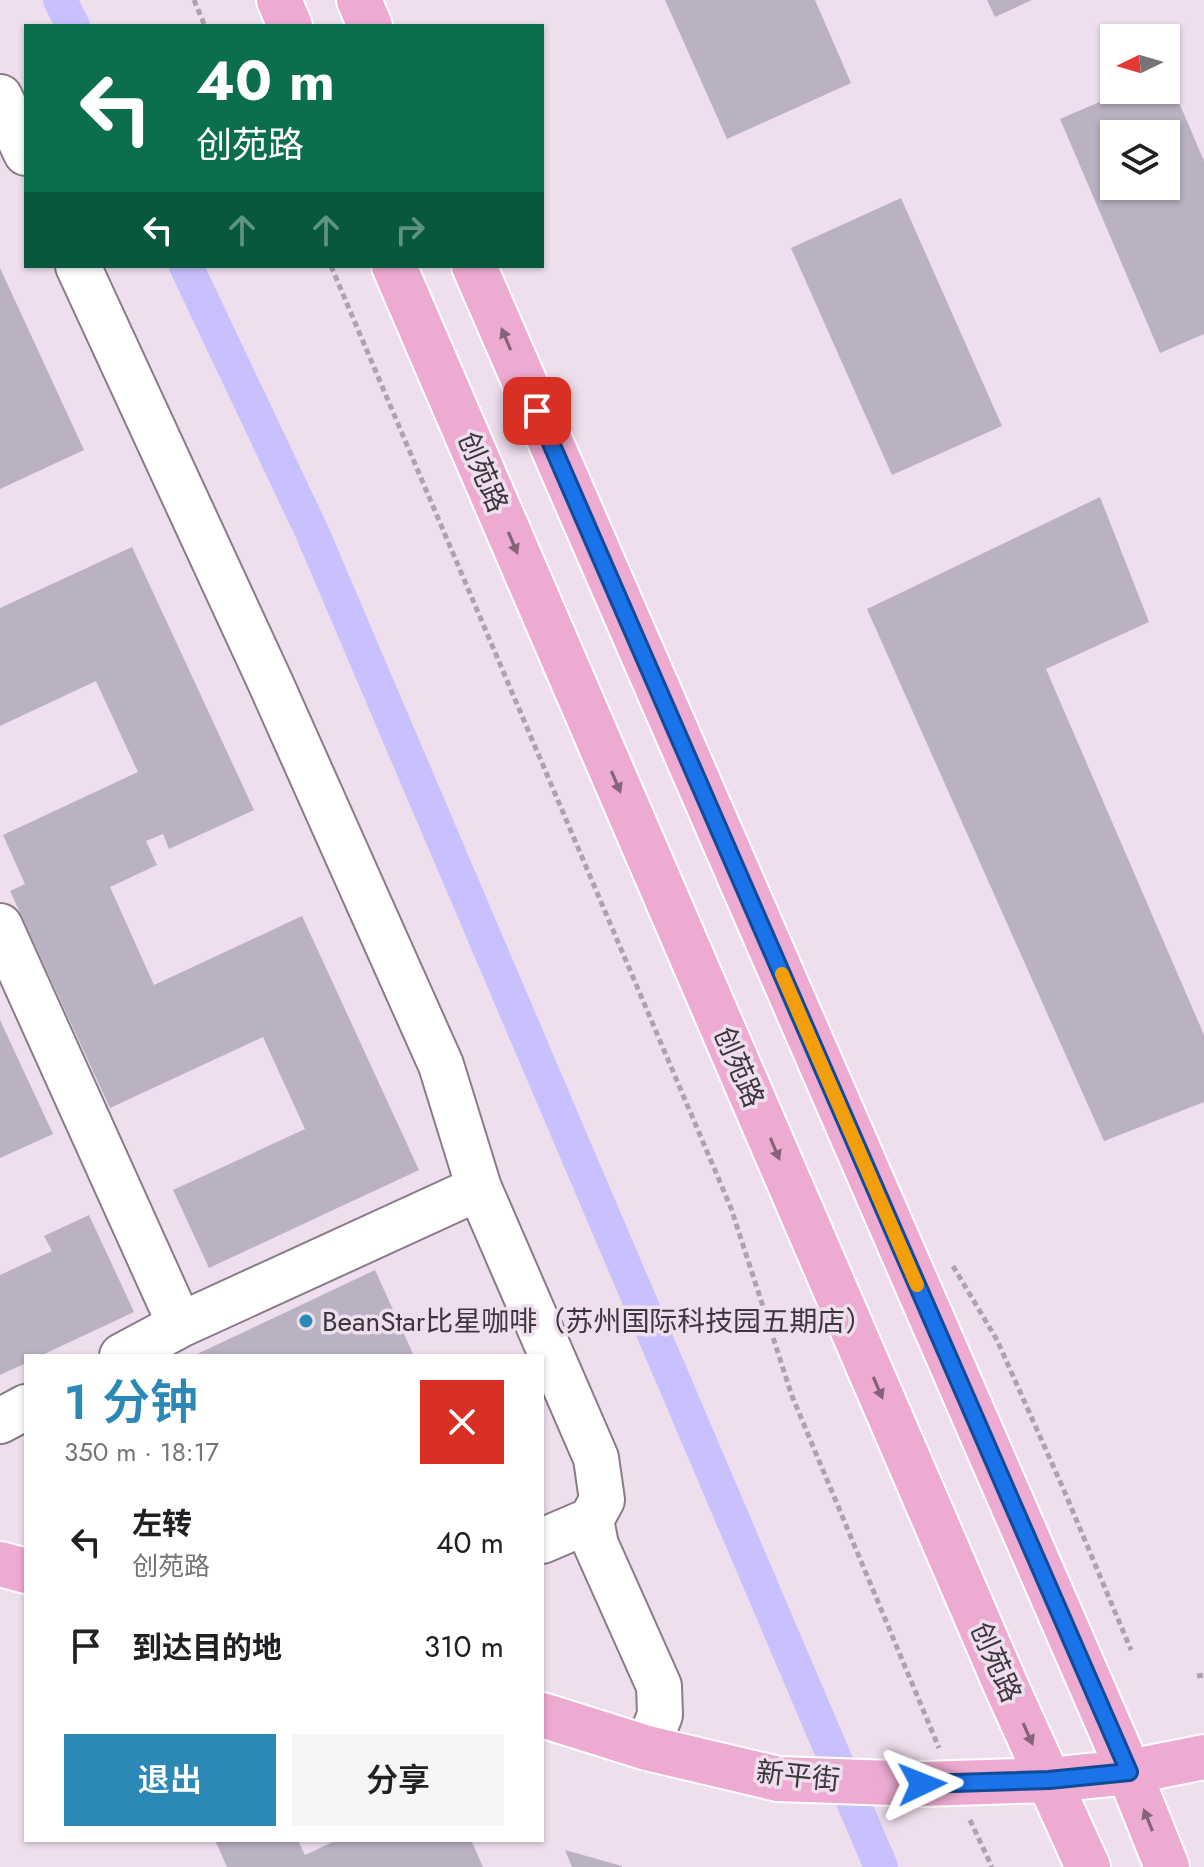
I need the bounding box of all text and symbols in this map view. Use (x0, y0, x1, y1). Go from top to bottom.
north arrow (1100, 24, 1180, 104)
map controls (1100, 24, 1180, 200)
text: 40 m (196, 40, 335, 121)
icon: left (64, 56, 168, 160)
text: 创苑路 (196, 118, 304, 170)
button: layers (1100, 120, 1180, 200)
icon: left (136, 208, 180, 252)
icon: ahead (220, 208, 264, 252)
icon: ahead (304, 208, 348, 252)
icon: right (388, 208, 432, 252)
one-way arrow (500, 328, 513, 351)
pin (503, 377, 571, 445)
icon: arrive (515, 389, 559, 433)
street label: 创苑路 (448, 425, 518, 519)
one-way arrow (507, 531, 520, 555)
one-way arrow (610, 770, 623, 794)
street label: 创苑路 (704, 1020, 774, 1114)
one-way arrow (768, 1137, 781, 1161)
place label: BeanStar比星咖啡（苏州国际科技园五期店） (322, 1301, 873, 1342)
marker: BeanStar比星咖啡（苏州国际科技园五期店） (297, 1312, 315, 1330)
text: 1 分钟 (64, 1368, 198, 1437)
one-way arrow (871, 1376, 884, 1400)
button: close (420, 1380, 504, 1464)
text: 350 m · 18:17 (64, 1433, 219, 1471)
text: 左转 (132, 1502, 192, 1545)
icon: left (64, 1520, 108, 1564)
text: 40 m (436, 1521, 504, 1564)
text: 创苑路 (132, 1547, 210, 1585)
street label: 创苑路 (960, 1615, 1032, 1709)
icon: arrive (64, 1624, 108, 1668)
text: 310 m (424, 1625, 504, 1668)
text: 到达目的地 (132, 1626, 282, 1669)
one-way arrow (1021, 1722, 1035, 1746)
button: 退出 (64, 1734, 276, 1826)
button: 分享 (292, 1734, 504, 1826)
position arrow (880, 1742, 964, 1826)
street label: 新平街 (754, 1751, 842, 1801)
one-way arrow (1141, 1807, 1154, 1831)

